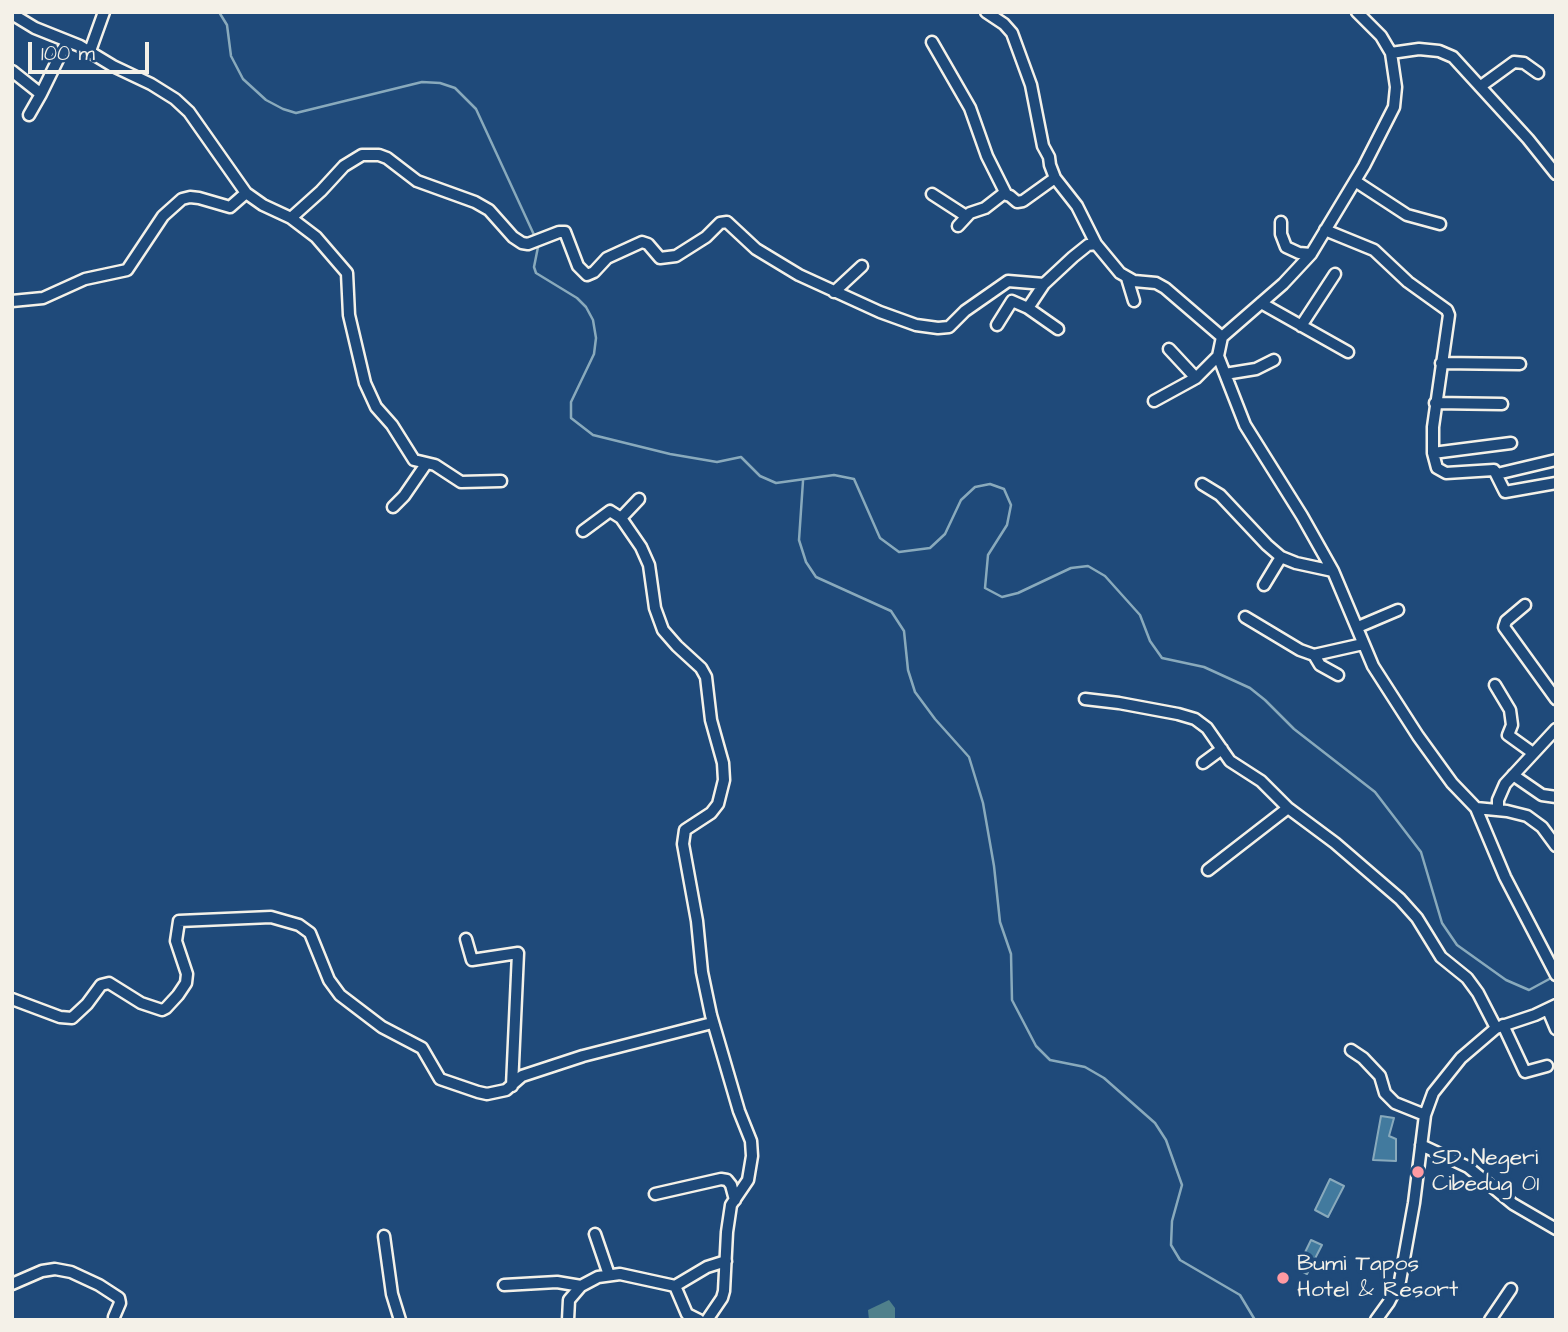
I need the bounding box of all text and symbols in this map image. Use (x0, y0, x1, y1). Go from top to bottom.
scale bar (32, 28, 152, 72)
text: 100 m (41, 39, 95, 68)
place label: SD Negeri Cibedug 01 (1432, 1145, 1539, 1199)
marker: SD Negeri Cibedug 01 (1410, 1164, 1426, 1180)
place label: Bumi Tapos Hotel & Resort (1297, 1251, 1458, 1305)
marker: Bumi Tapos Hotel & Resort (1275, 1270, 1291, 1286)

